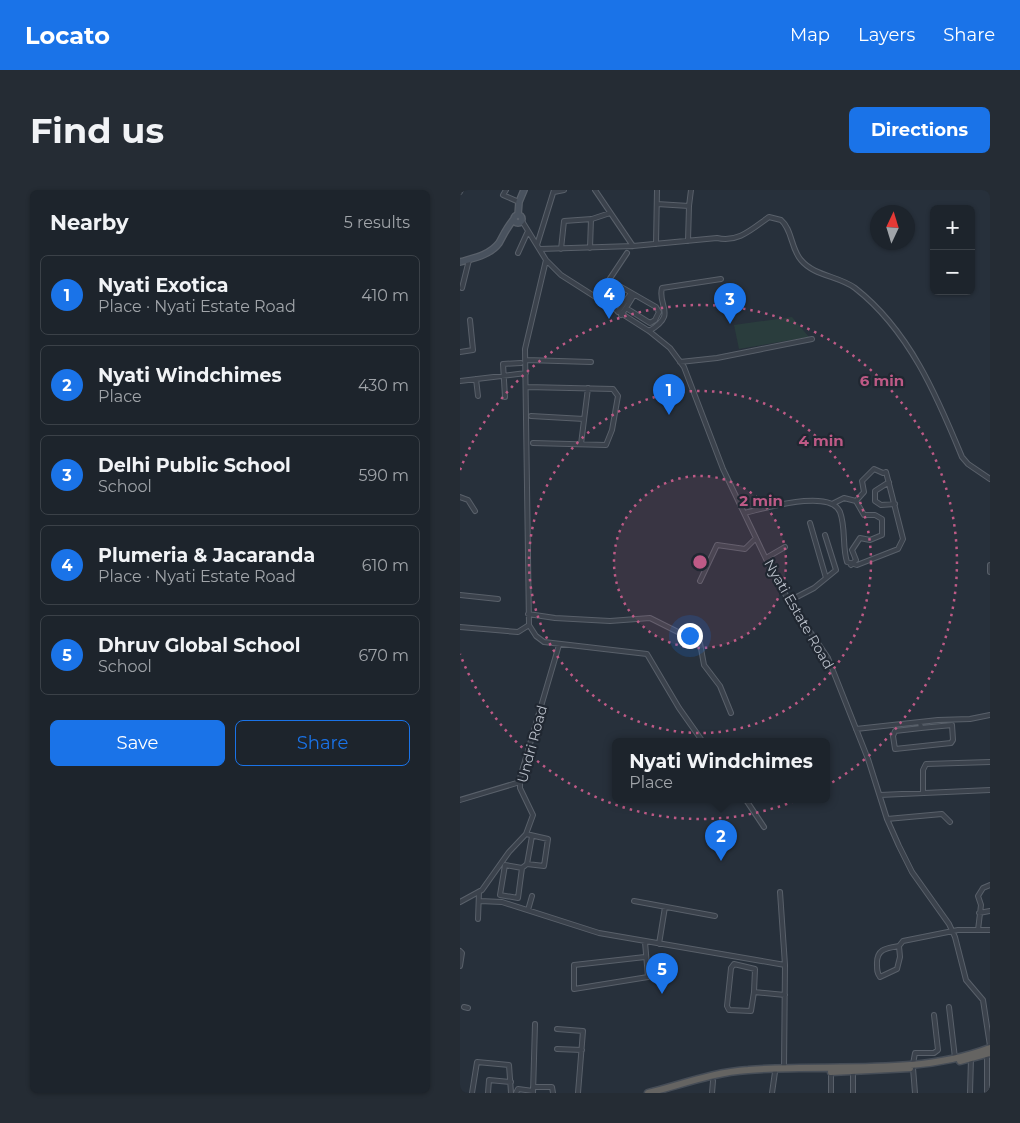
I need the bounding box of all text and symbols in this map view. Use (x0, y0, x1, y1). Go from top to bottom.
text: Locato (25, 21, 110, 50)
text: Map (790, 24, 830, 46)
text: Layers (858, 24, 915, 46)
text: Share (943, 24, 995, 46)
button: Directions (849, 107, 990, 153)
text: Find us (30, 109, 164, 152)
north arrow (870, 205, 915, 250)
map controls (930, 205, 975, 295)
button: + (930, 205, 975, 250)
text: Nearby (50, 210, 129, 235)
text: 5 results (344, 213, 410, 232)
button: − (930, 250, 975, 295)
text: Nyati Exotica (98, 274, 228, 297)
pin: 4 (593, 278, 625, 319)
pin: 3 (714, 283, 746, 324)
text: 1 (64, 286, 70, 305)
text: 410 m (361, 286, 409, 305)
text: Place · Nyati Estate Road (98, 297, 296, 316)
text: Nyati Windchimes (98, 364, 282, 387)
text: 6 min (860, 371, 904, 390)
pin: 1 (653, 374, 685, 415)
text: 2 (62, 376, 72, 395)
text: 430 m (358, 376, 409, 395)
text: Place (98, 387, 142, 406)
text: 4 min (798, 431, 844, 450)
text: Delhi Public School (98, 454, 291, 477)
text: 3 (62, 466, 72, 485)
text: 590 m (358, 466, 409, 485)
text: School (98, 477, 152, 496)
text: 2 min (739, 491, 783, 510)
text: Plumeria & Jacaranda (98, 544, 315, 567)
centre of rings (691, 553, 709, 571)
text: 4 (61, 556, 73, 575)
text: 610 m (362, 556, 409, 575)
street label: Nyati Estate Road (760, 556, 838, 672)
text: Place · Nyati Estate Road (98, 567, 296, 586)
your location (677, 623, 703, 649)
text: Dhruv Global School (98, 634, 300, 657)
text: 5 (62, 646, 72, 665)
text: 670 m (359, 646, 409, 665)
text: School (98, 657, 152, 676)
street label: Undri Road (513, 703, 551, 785)
button: Save (50, 720, 225, 766)
button: Share (235, 720, 410, 766)
popup (612, 738, 830, 803)
text: Nyati Windchimes (629, 750, 813, 773)
text: Place (629, 773, 673, 792)
pin: 2 (705, 820, 737, 861)
pin: 5 (646, 953, 678, 994)

